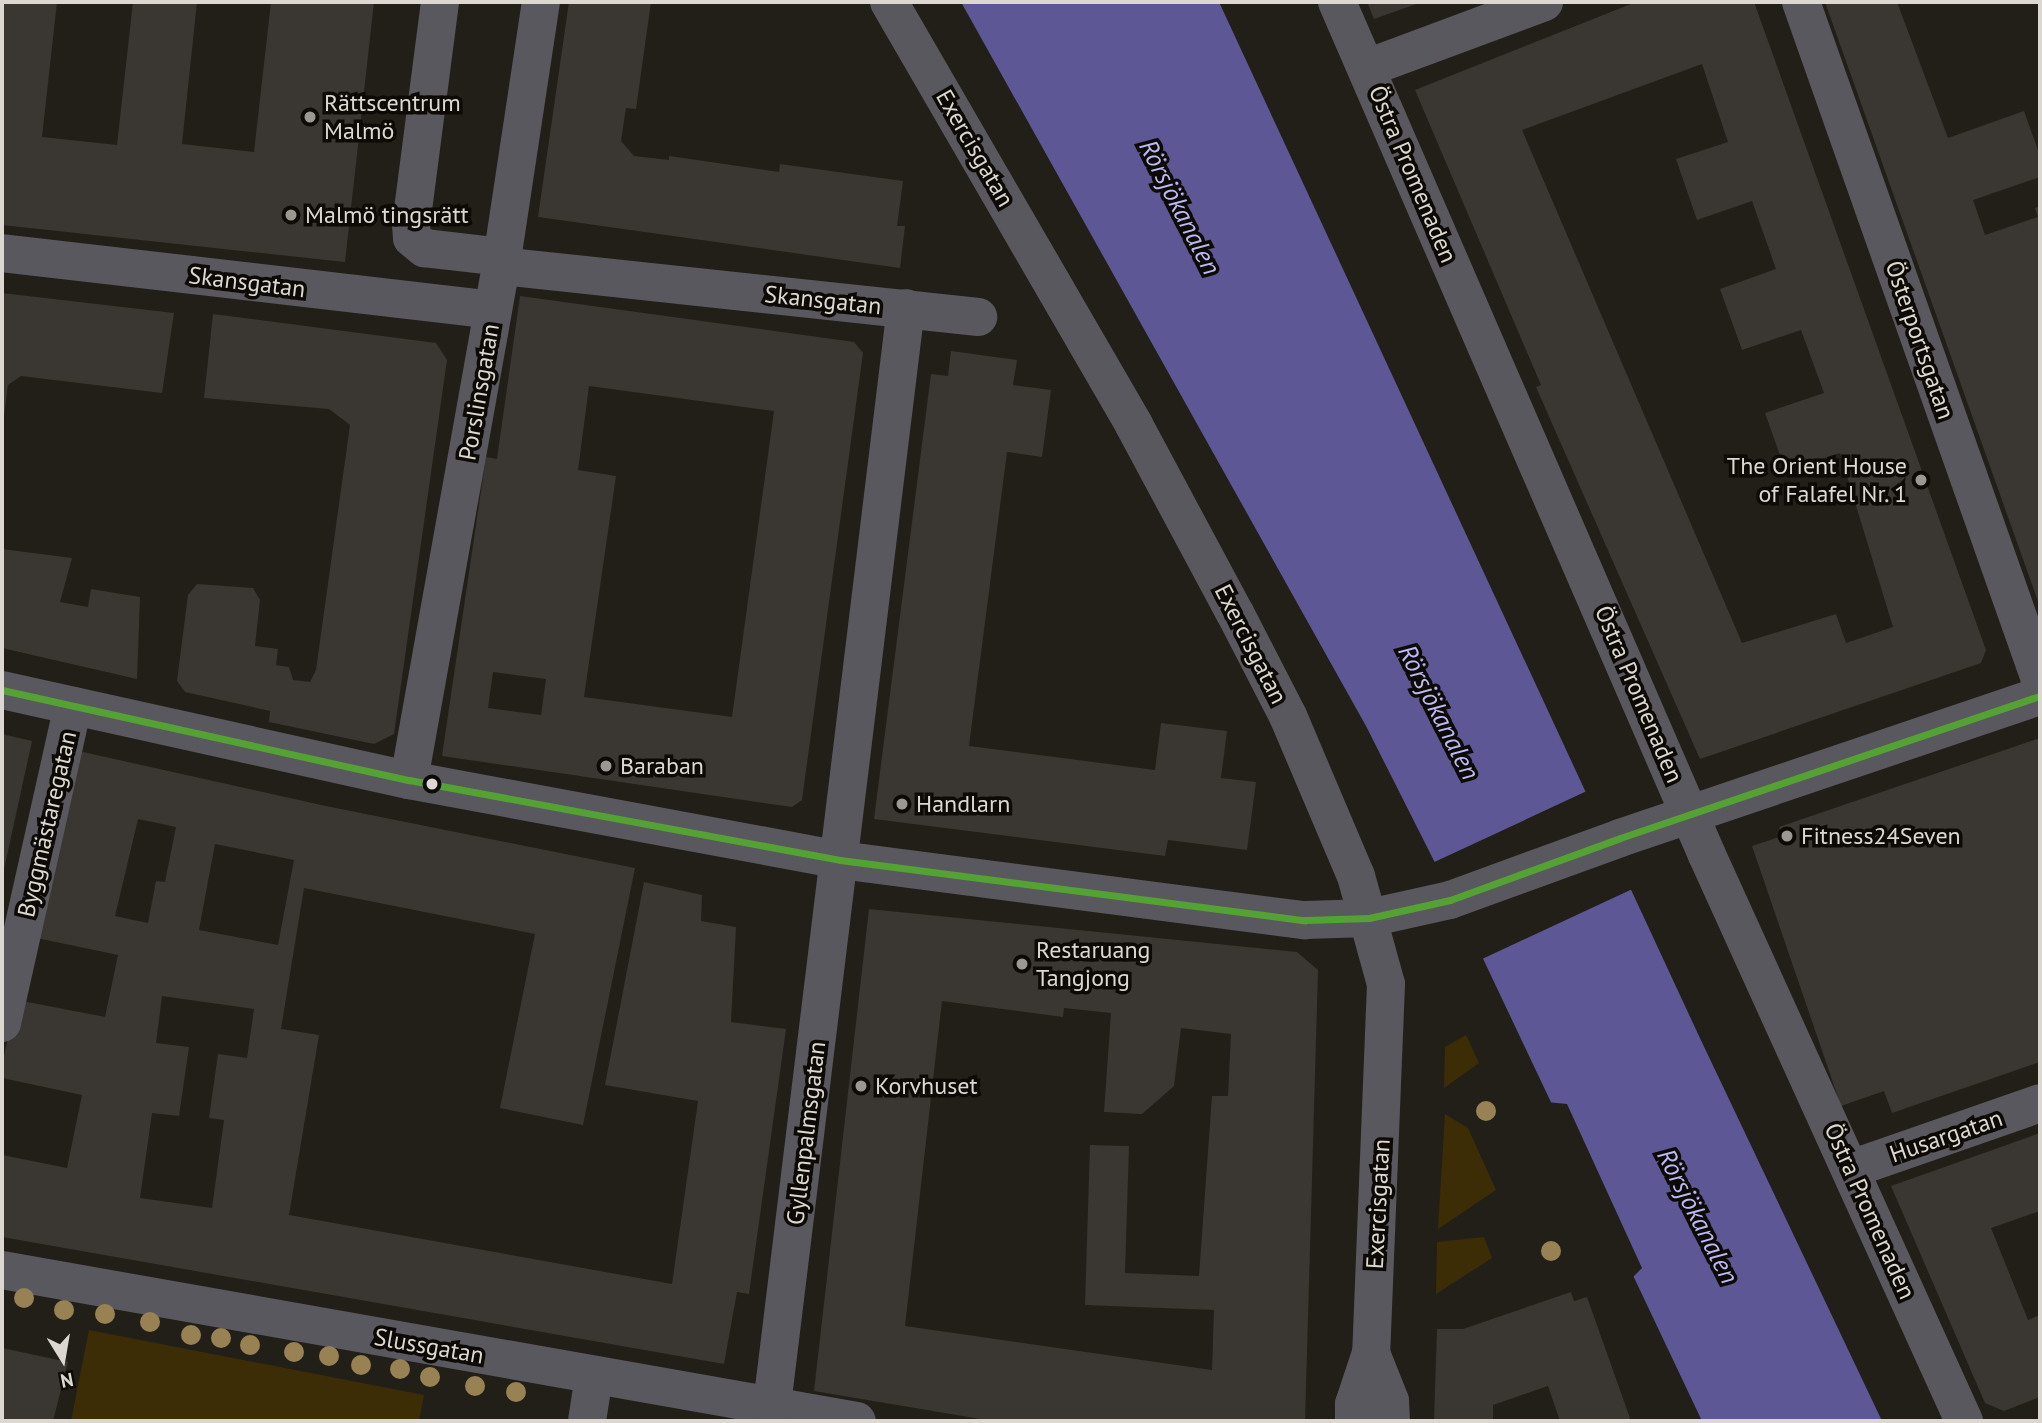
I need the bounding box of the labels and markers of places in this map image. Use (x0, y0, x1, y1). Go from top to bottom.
place label: Rättscentrum Malmö (324, 89, 461, 145)
marker: Rättscentrum Malmö (302, 109, 318, 125)
place label: Malmö tingsrätt (305, 201, 469, 229)
marker: Malmö tingsrätt (283, 207, 299, 223)
place label: The Orient House of Falafel Nr. 1 (1727, 452, 1907, 508)
marker: The Orient House of Falafel Nr. 1 (1913, 472, 1929, 488)
place label: Baraban (620, 752, 704, 780)
marker: Baraban (598, 758, 614, 774)
unlabelled marker (425, 777, 439, 791)
place label: Handlarn (916, 790, 1010, 818)
marker: Handlarn (894, 796, 910, 812)
place label: Fitness24Seven (1801, 822, 1961, 850)
marker: Fitness24Seven (1779, 828, 1795, 844)
place label: Restaruang Tangjong (1036, 936, 1150, 992)
marker: Restaruang Tangjong (1014, 956, 1030, 972)
place label: Korvhuset (875, 1072, 978, 1100)
marker: Korvhuset (853, 1078, 869, 1094)

